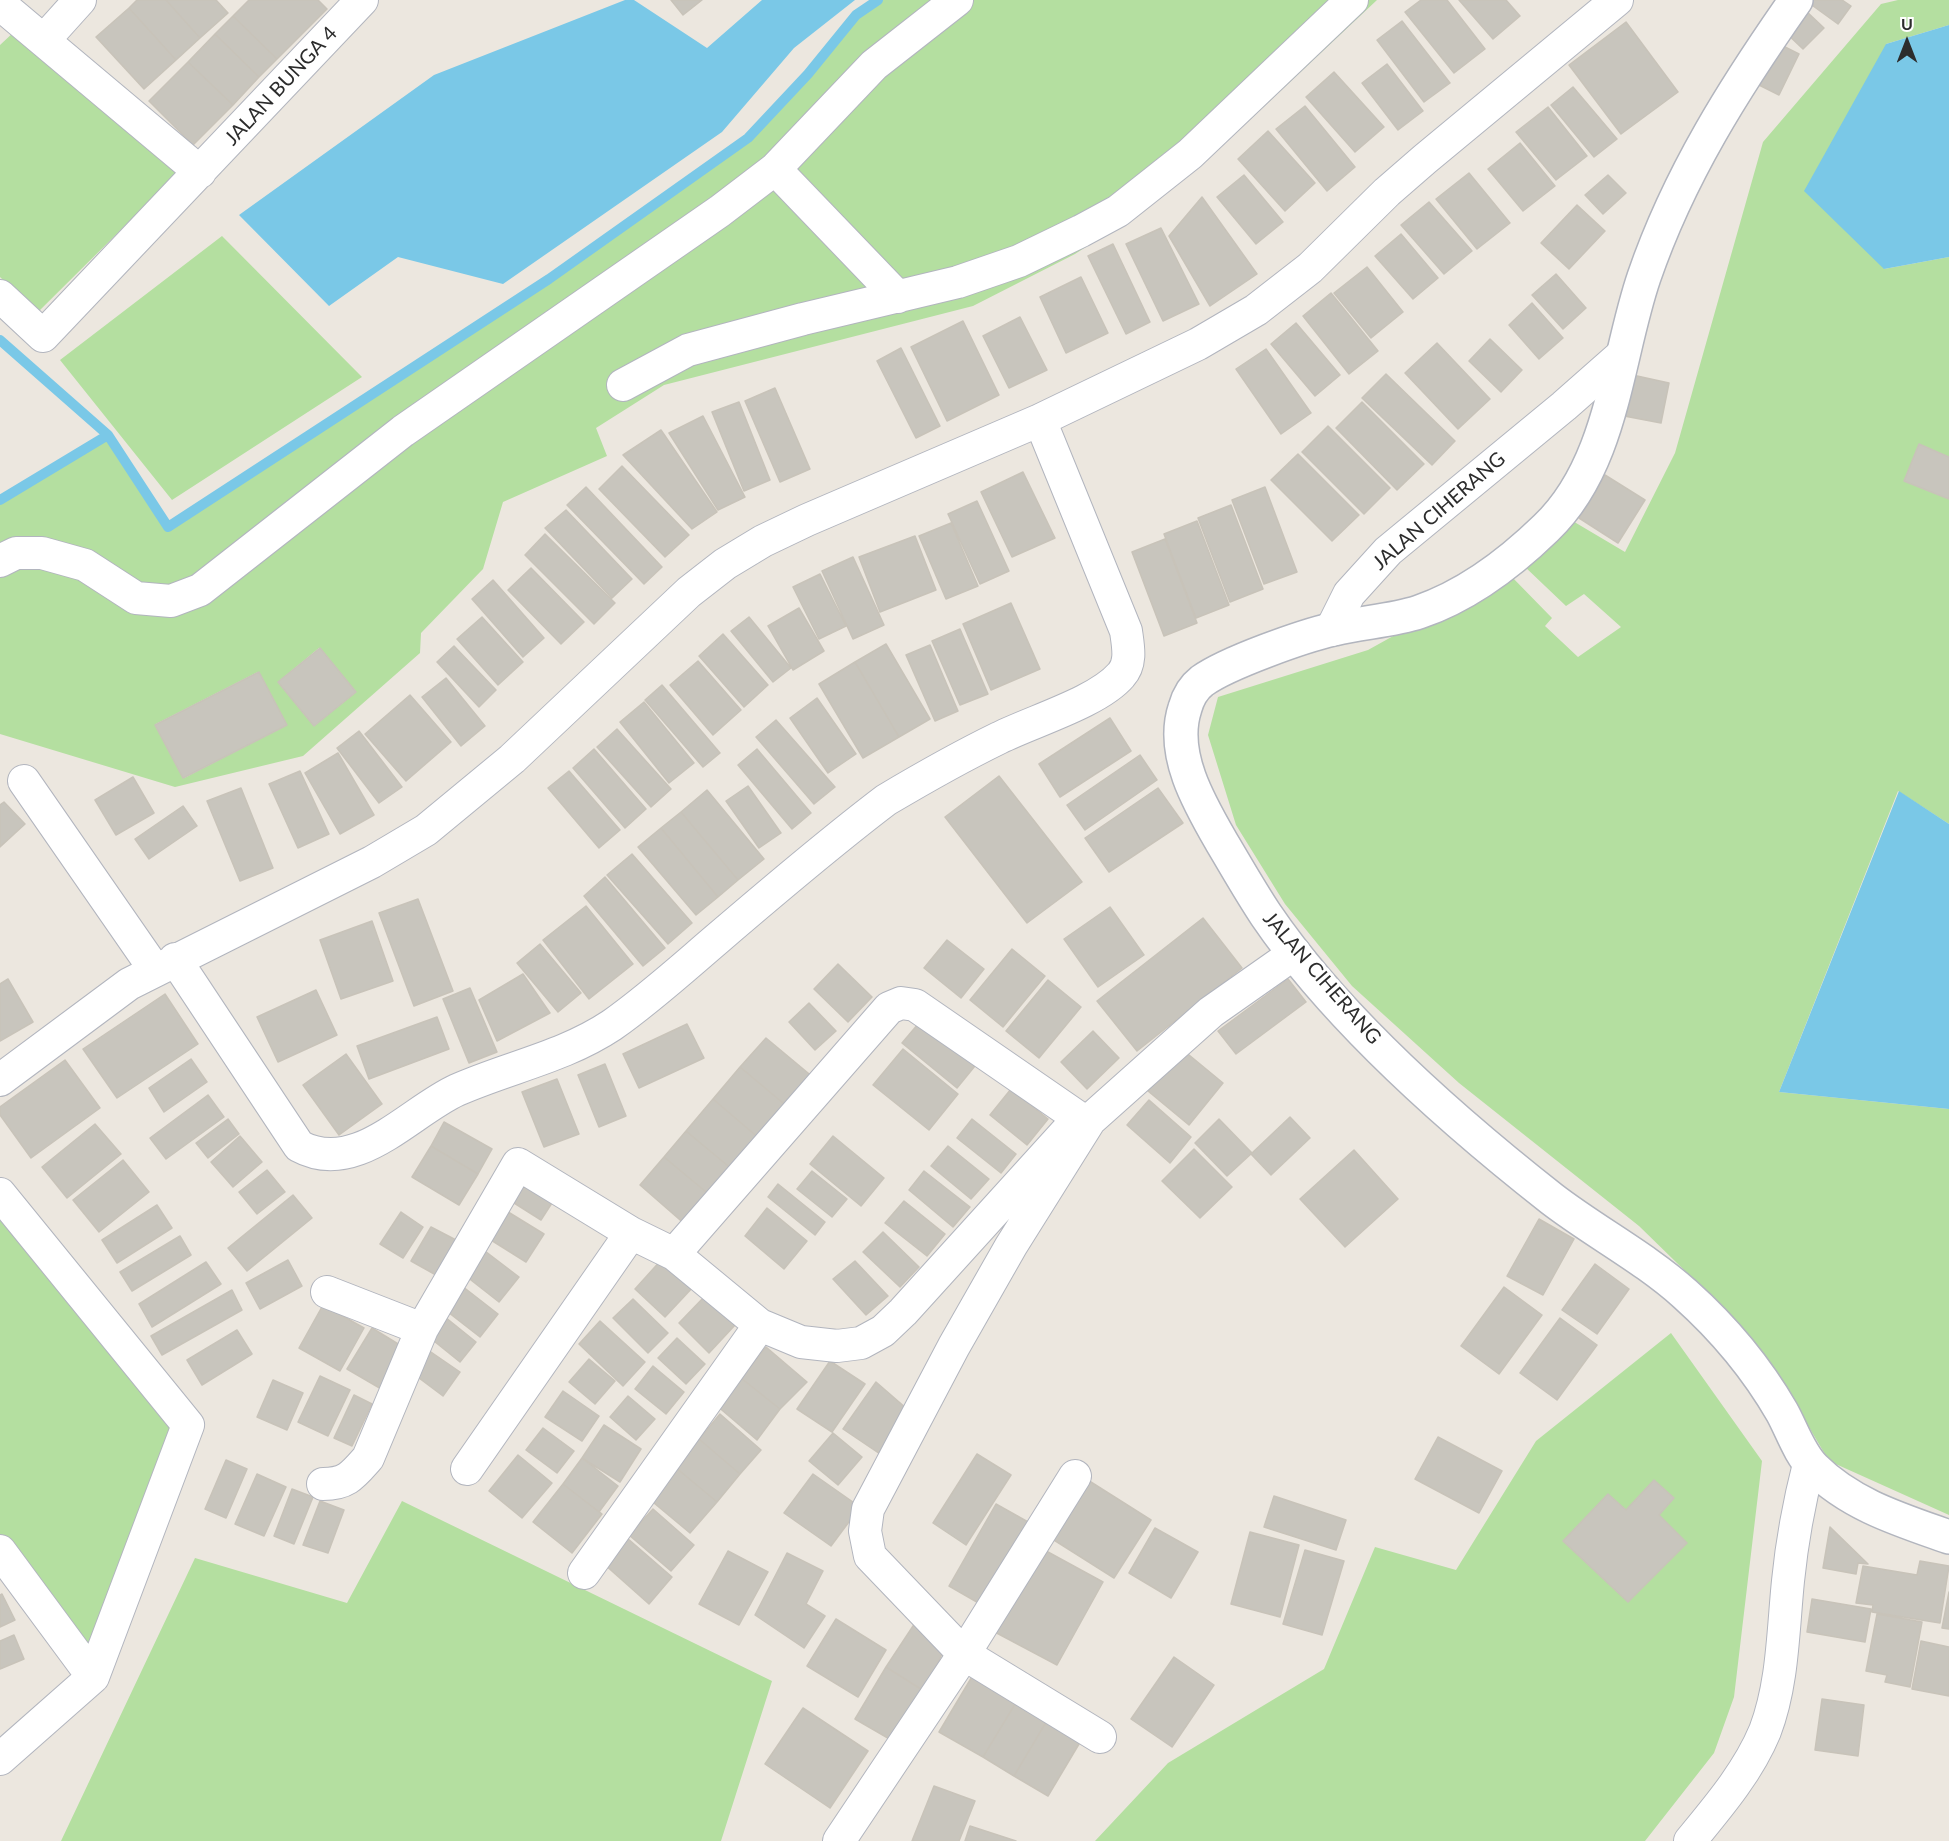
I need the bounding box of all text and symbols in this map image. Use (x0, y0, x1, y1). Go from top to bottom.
north arrow (1877, 12, 1937, 72)
text: U (1901, 14, 1913, 33)
street label: JALAN BUNGA 4 (220, 22, 342, 150)
street label: JALAN CIHERANG (1368, 447, 1510, 575)
street label: JALAN CIHERANG (1258, 907, 1386, 1049)

